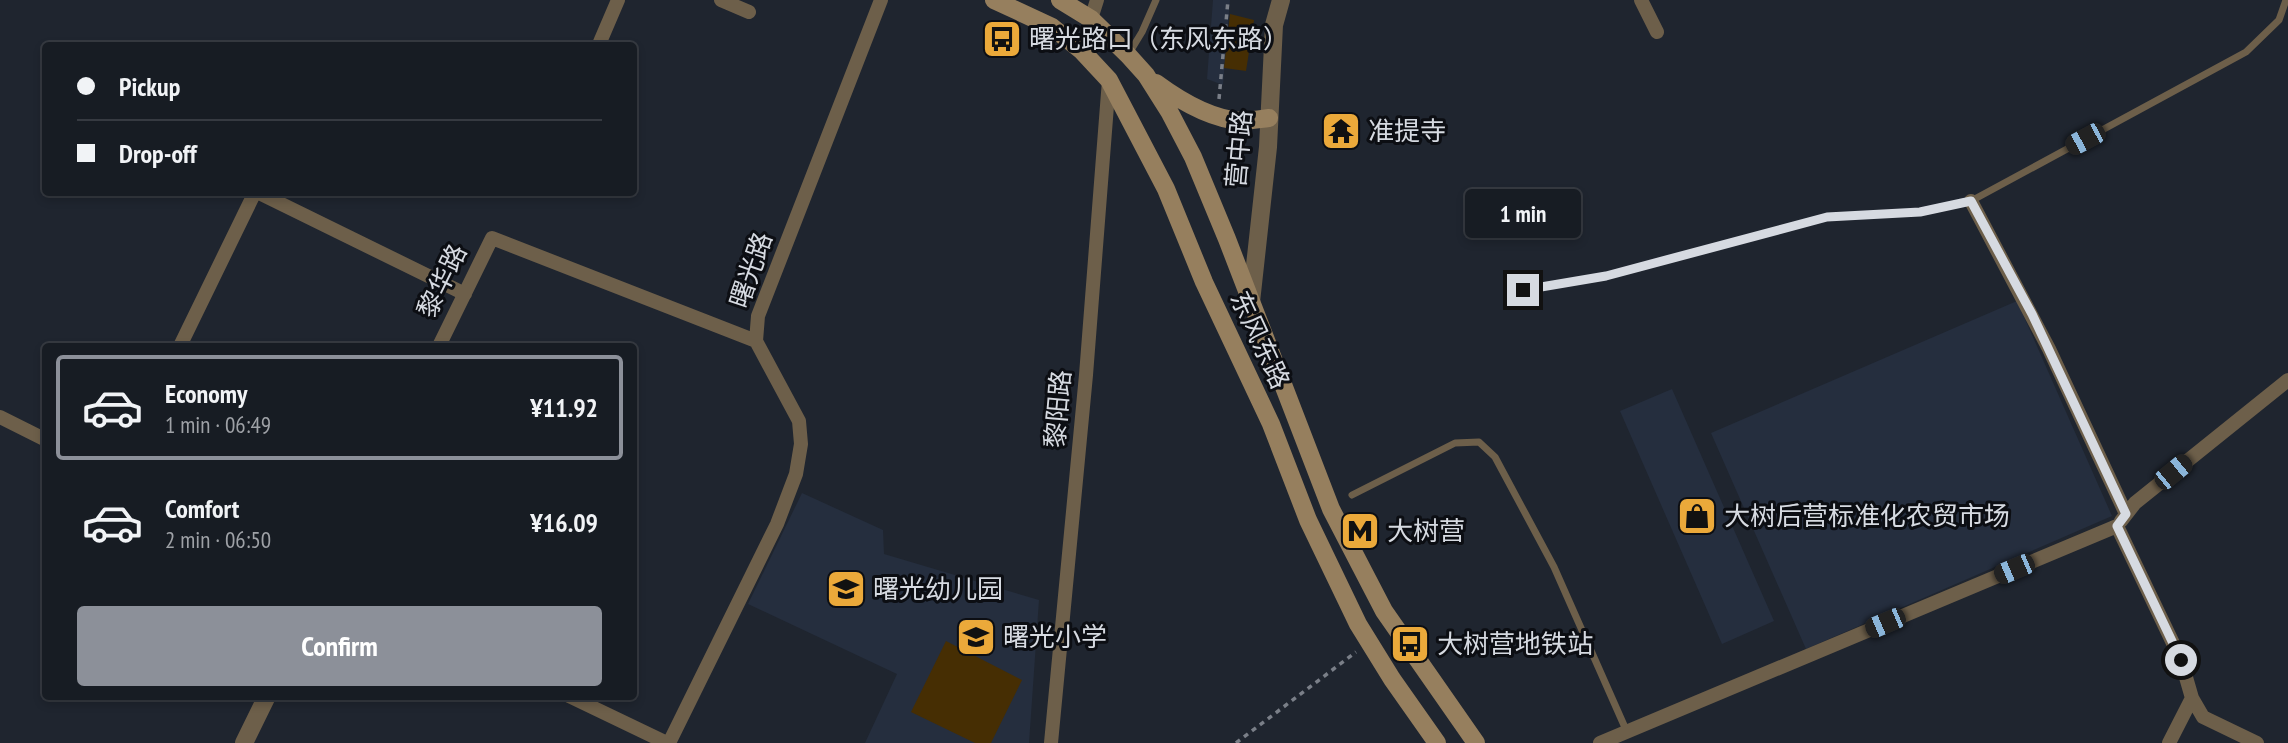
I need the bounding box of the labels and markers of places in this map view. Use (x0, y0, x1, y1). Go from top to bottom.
bus stop icon: 曙光路口（东风东路） (981, 18, 1023, 60)
place label: 曙光路口（东风东路） (1029, 22, 1289, 55)
temple icon: 准提寺 (1320, 110, 1362, 152)
place label: 准提寺 (1368, 114, 1446, 147)
shop icon: 大树后营标准化农贸市场 (1676, 495, 1718, 537)
place label: 大树后营标准化农贸市场 (1724, 499, 2010, 532)
metro station icon: 大树营 (1339, 510, 1381, 552)
place label: 大树营 (1387, 514, 1465, 547)
school or university icon: 曙光幼儿园 (825, 568, 867, 610)
place label: 曙光幼儿园 (873, 572, 1003, 605)
school or university icon: 曙光小学 (955, 616, 997, 658)
place label: 曙光小学 (1003, 620, 1107, 653)
bus stop icon: 大树营地铁站 (1389, 623, 1431, 665)
place label: 大树营地铁站 (1437, 627, 1593, 660)

